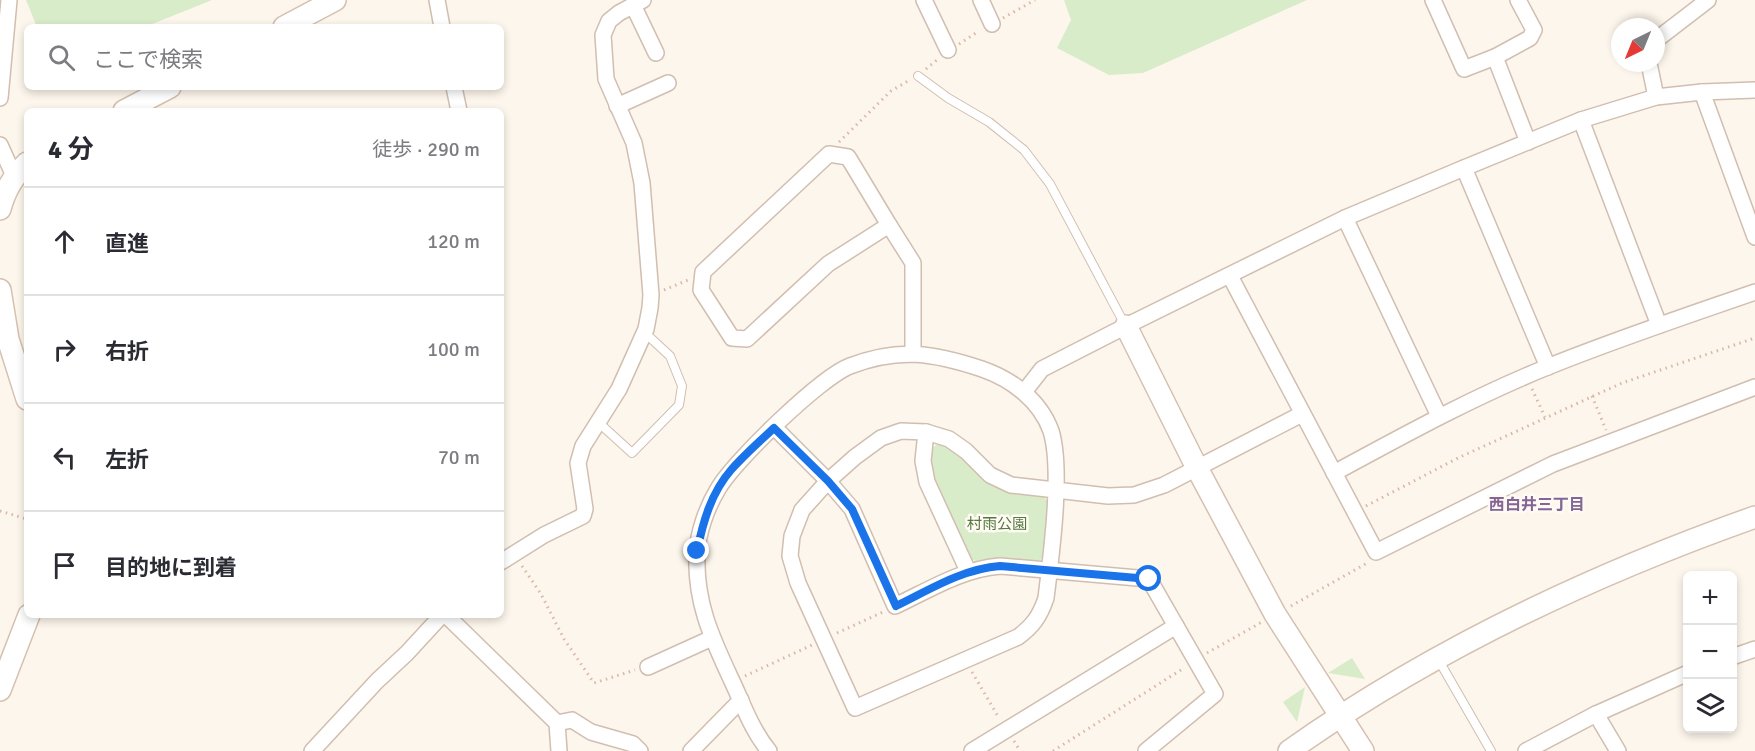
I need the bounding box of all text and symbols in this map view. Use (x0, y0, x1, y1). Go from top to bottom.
north arrow (1611, 18, 1665, 72)
search box (24, 24, 504, 90)
icon: search (45, 41, 78, 74)
text: ここで検索 (93, 46, 203, 73)
text: 4 分 (48, 134, 94, 166)
text: 徒歩 · 290 m (372, 137, 480, 162)
icon: ahead (48, 225, 81, 258)
text: 120 m (427, 229, 480, 254)
text: 直進 (105, 230, 149, 257)
icon: right (48, 333, 81, 366)
text: 100 m (427, 337, 480, 362)
text: 右折 (105, 338, 149, 365)
icon: left (48, 441, 81, 474)
text: 70 m (438, 445, 480, 470)
text: 左折 (105, 446, 149, 473)
district label: 西白井三丁目 (1489, 495, 1585, 515)
park label: 村雨公園 (967, 515, 1027, 533)
route end (683, 537, 709, 563)
icon: arrive (48, 549, 81, 582)
text: 目的地に到着 (105, 554, 237, 581)
route start (1135, 565, 1161, 591)
map controls (1683, 571, 1737, 733)
button: + (1683, 571, 1737, 625)
button: − (1683, 625, 1737, 679)
button: layers (1683, 679, 1737, 733)

